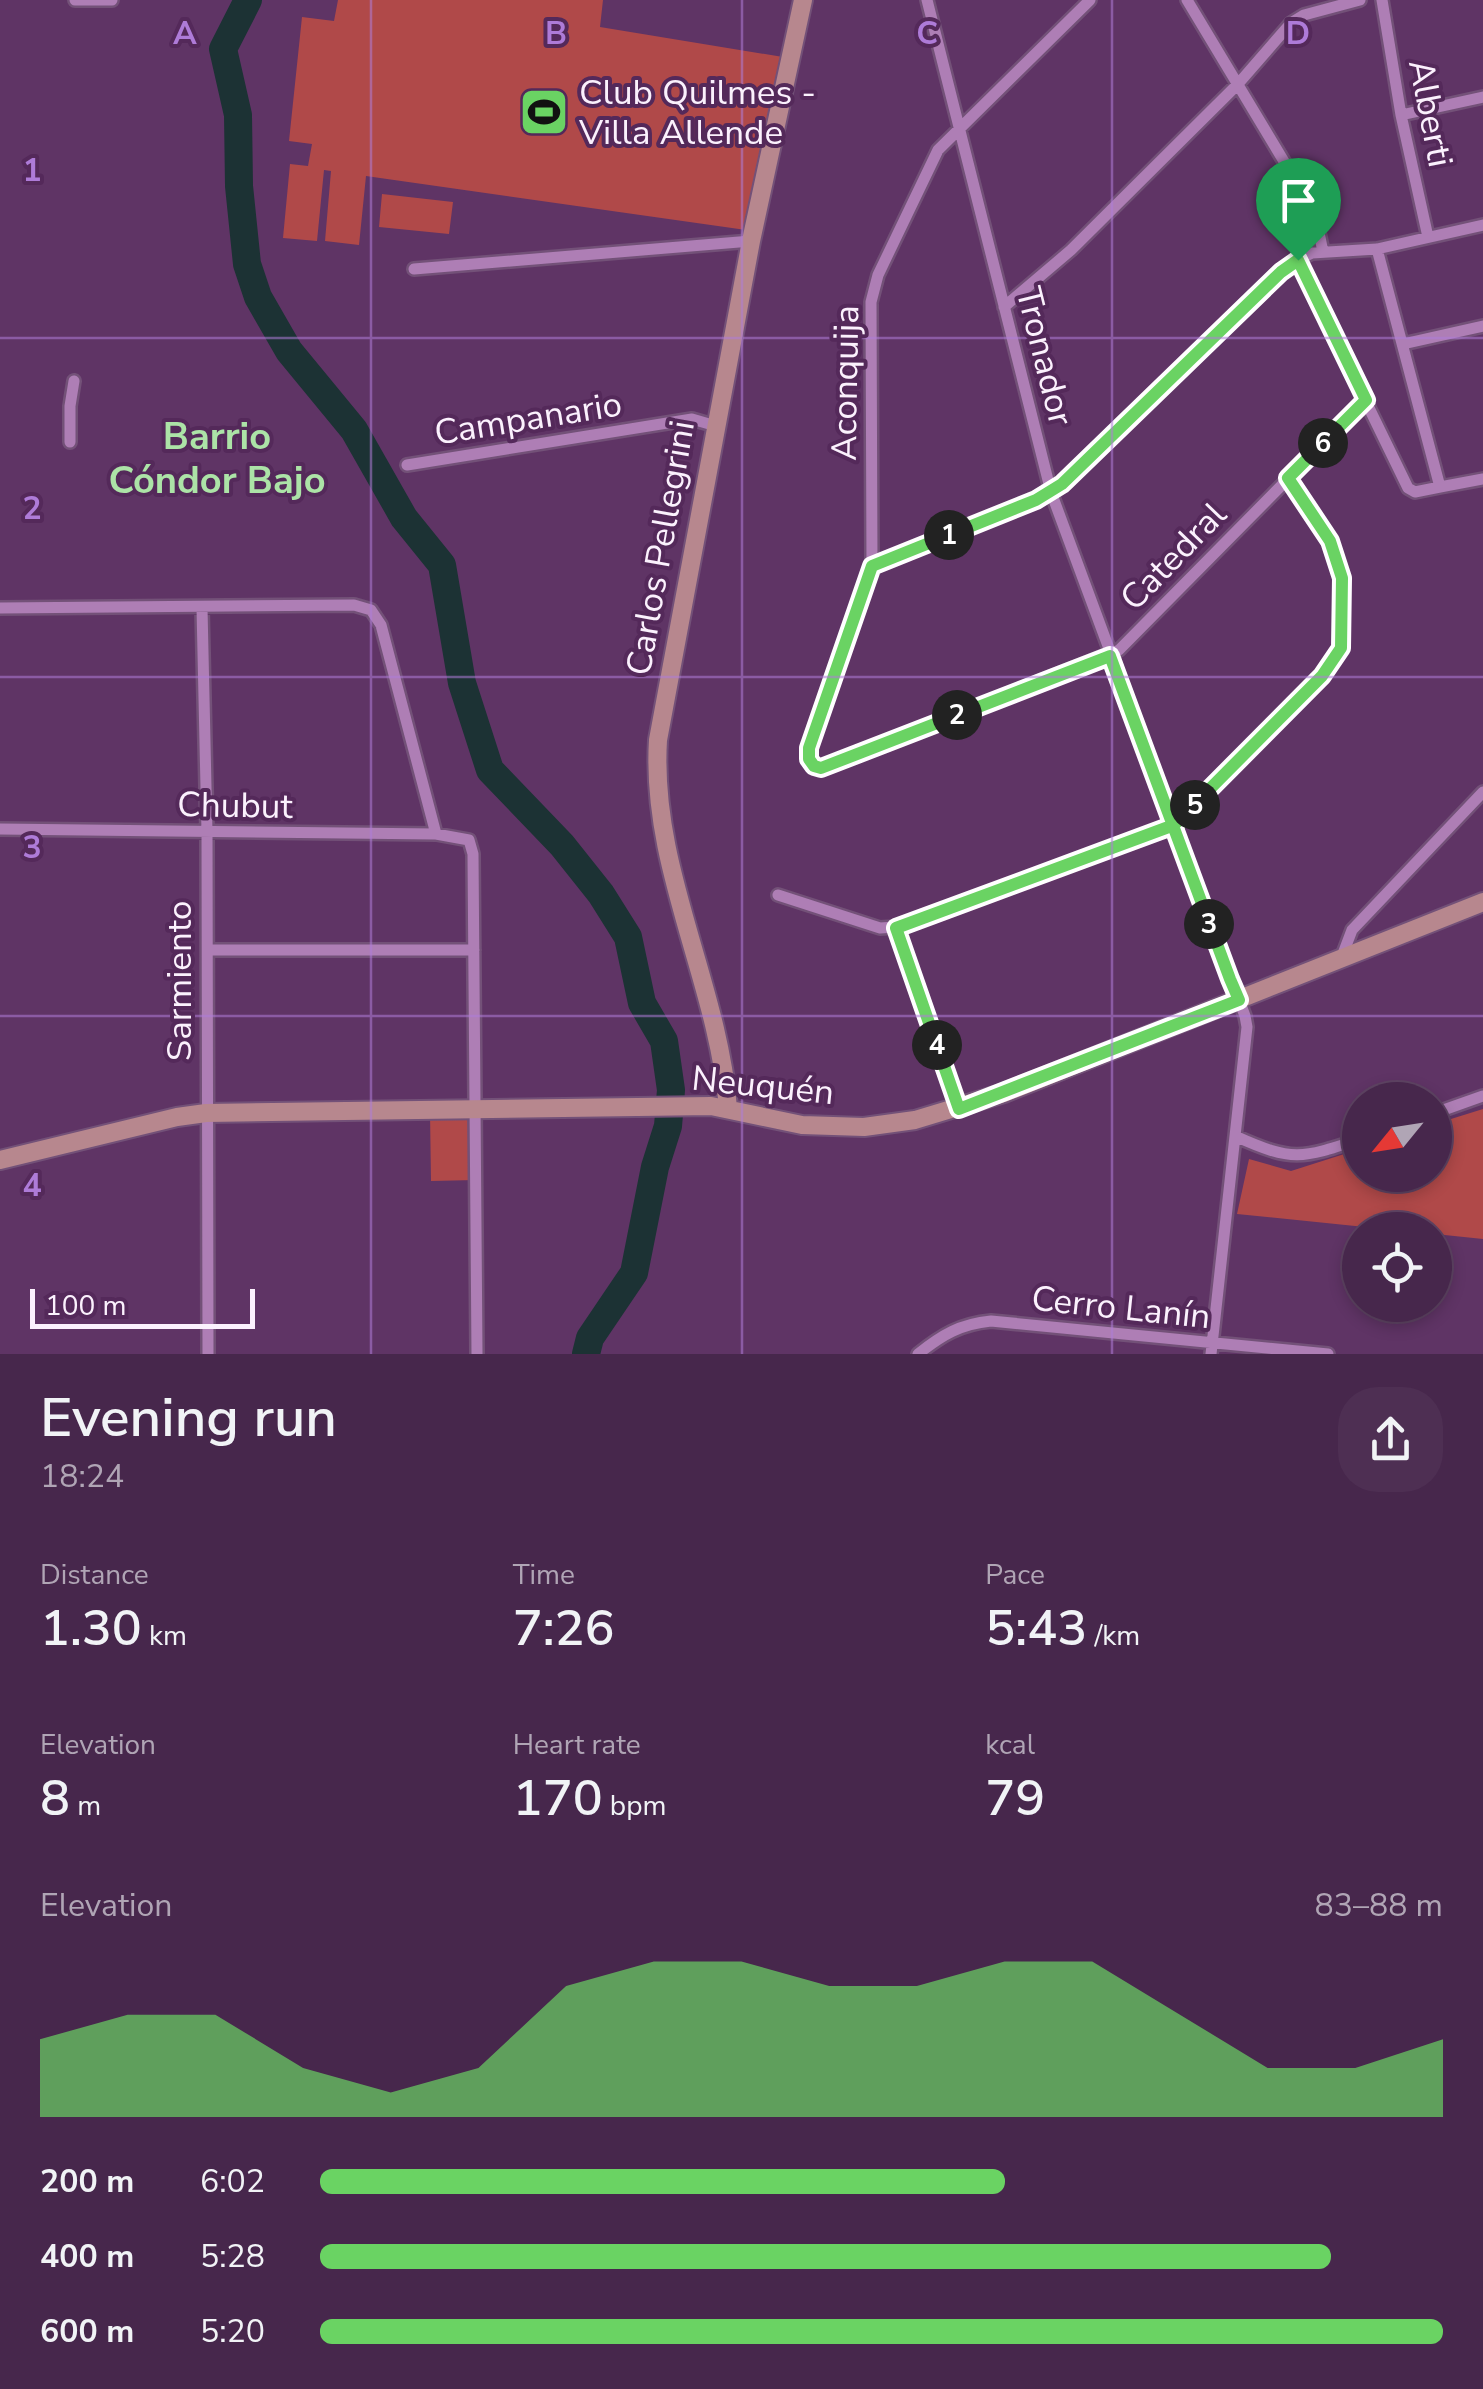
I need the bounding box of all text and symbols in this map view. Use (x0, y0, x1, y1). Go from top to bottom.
text: A (173, 12, 197, 55)
text: B (545, 12, 567, 55)
text: C (916, 12, 938, 55)
text: D (1286, 12, 1310, 55)
street label: Alberti (1397, 55, 1464, 171)
place label: Club Quilmes - Villa Allende (578, 69, 816, 156)
sports icon: Club Quilmes - Villa Allende (518, 86, 570, 138)
text: 1 (22, 149, 42, 192)
pin (1256, 158, 1341, 261)
icon: arrive (1271, 173, 1326, 228)
street label: Tronador (1005, 282, 1084, 431)
street label: Aconquija (821, 305, 870, 461)
street label: Campanario (431, 381, 625, 456)
district label: Barrio Cóndor Bajo (108, 411, 326, 506)
street label: Carlos Pellegrini (615, 417, 706, 679)
pin: 6 (1298, 418, 1348, 468)
text: 6 (1315, 424, 1331, 462)
text: 2 (22, 487, 42, 530)
street label: Catedral (1110, 491, 1237, 621)
pin: 1 (924, 510, 974, 560)
text: 1 (941, 516, 957, 554)
pin: 2 (932, 690, 982, 740)
text: 2 (949, 696, 965, 734)
pin: 5 (1170, 780, 1220, 830)
street label: Chubut (177, 781, 294, 830)
text: 5 (1187, 786, 1203, 824)
text: 3 (22, 826, 42, 869)
pin: 3 (1184, 899, 1234, 949)
street label: Sarmiento (156, 901, 203, 1061)
text: 3 (1201, 905, 1217, 943)
pin: 4 (912, 1020, 962, 1070)
text: 4 (929, 1026, 945, 1064)
street label: Neuquén (690, 1055, 836, 1116)
north arrow (1342, 1082, 1452, 1192)
map controls (1342, 1082, 1452, 1322)
text: 4 (22, 1164, 42, 1207)
button: locate (1342, 1212, 1452, 1322)
street label: Cerro Lanín (1029, 1275, 1213, 1340)
scale bar (30, 1284, 255, 1328)
text: 100 m (45, 1287, 127, 1325)
text: Evening run (40, 1380, 337, 1455)
button: share (1338, 1387, 1443, 1492)
text: 18:24 (40, 1455, 124, 1498)
text: Distance (40, 1556, 149, 1594)
text: Time (513, 1556, 575, 1594)
text: Pace (985, 1556, 1045, 1594)
text: 1.30 (40, 1594, 142, 1663)
text: 7:26 (513, 1594, 615, 1663)
text: 5:43 (985, 1594, 1087, 1663)
text: km (142, 1617, 187, 1655)
text: /km (1087, 1617, 1140, 1655)
text: Elevation (40, 1726, 156, 1764)
text: Heart rate (513, 1726, 641, 1764)
text: kcal (985, 1726, 1035, 1764)
text: 8 (40, 1764, 70, 1833)
text: 170 (513, 1764, 603, 1833)
text: 79 (985, 1764, 1045, 1833)
text: m (70, 1787, 101, 1825)
text: bpm (603, 1787, 666, 1825)
text: Elevation (40, 1884, 173, 1927)
text: 83–88 m (1315, 1884, 1443, 1927)
text: 200 m (40, 2160, 134, 2203)
text: 6:02 (200, 2160, 265, 2203)
text: 400 m (40, 2235, 134, 2278)
text: 5:28 (200, 2235, 265, 2278)
text: 600 m (40, 2310, 134, 2353)
text: 5:20 (200, 2310, 265, 2353)

